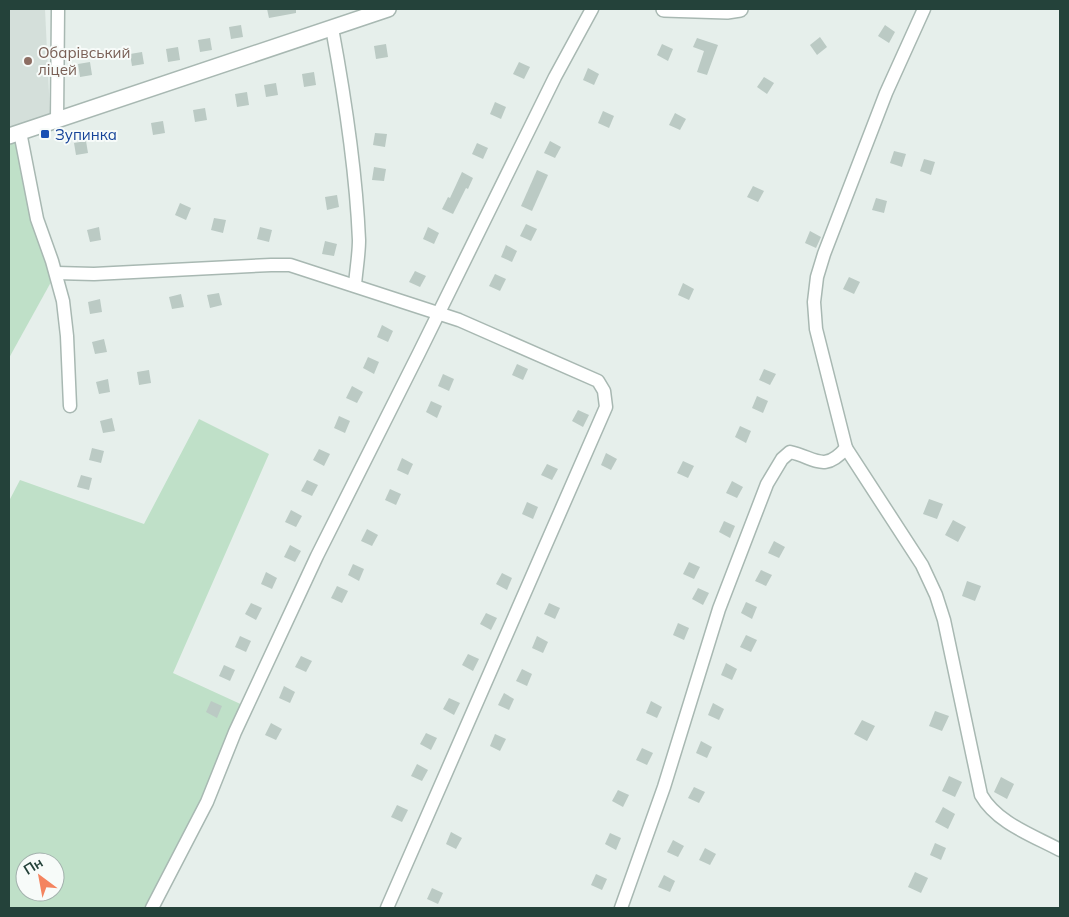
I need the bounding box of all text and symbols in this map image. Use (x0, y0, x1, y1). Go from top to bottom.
place label: Обарівський ліцей (38, 43, 130, 79)
marker: Обарівський ліцей (22, 55, 34, 67)
place label: Зупинка (55, 125, 117, 144)
marker: Зупинка (39, 128, 51, 140)
north arrow (15, 852, 65, 902)
text: Пн (20, 853, 46, 879)

